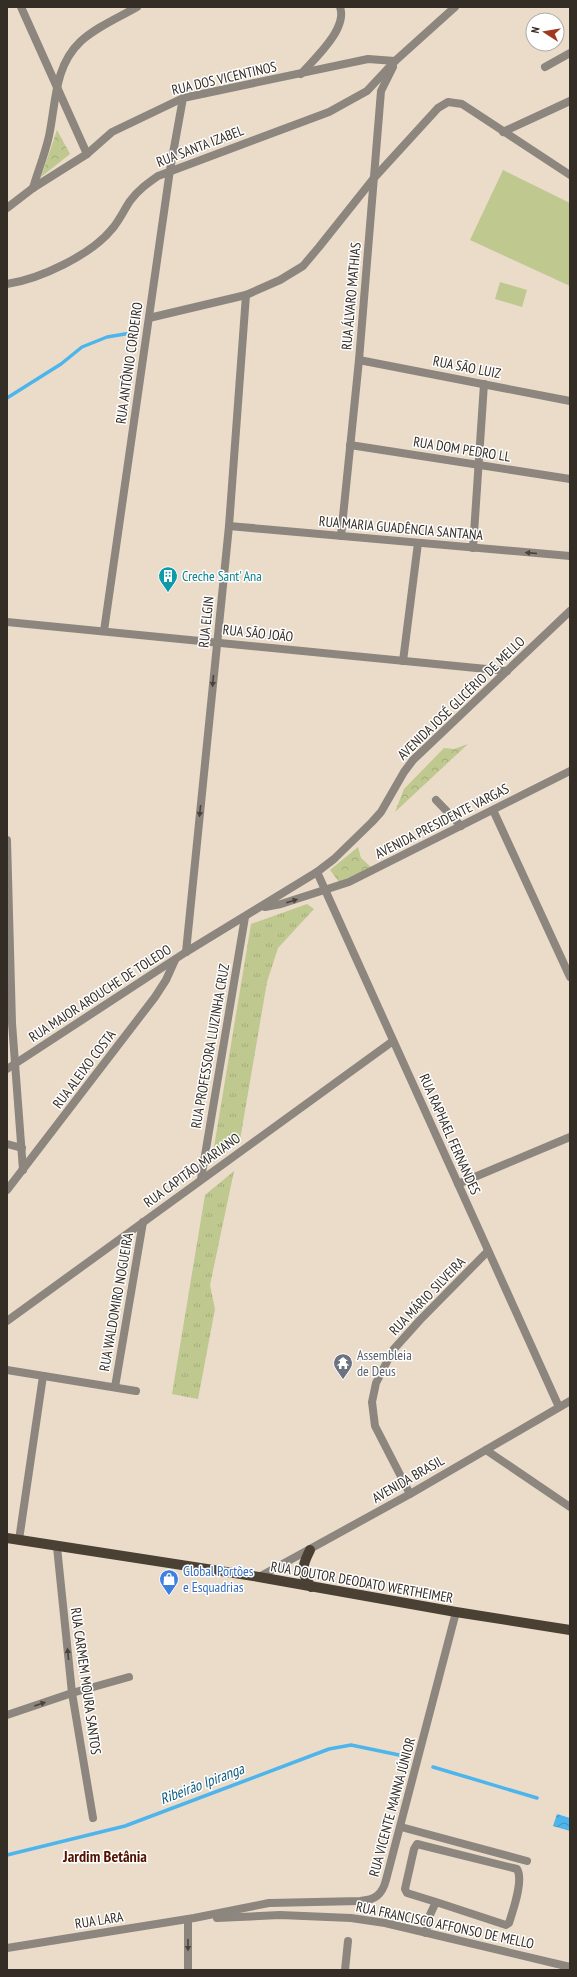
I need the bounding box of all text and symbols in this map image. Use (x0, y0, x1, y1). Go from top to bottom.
north arrow (525, 12, 565, 52)
text: N (528, 26, 543, 34)
street label: RUA DOS VICENTINOS (170, 57, 278, 99)
street label: RUA SANTA IZABEL (154, 121, 246, 171)
street label: RUA ÁLVARO MATHIAS (337, 241, 365, 351)
street label: RUA ANTÔNIO CORDEIRO (112, 301, 147, 425)
street label: RUA SÃO LUIZ (432, 352, 502, 382)
street label: RUA DOM PEDRO LL (412, 432, 512, 466)
street label: RUA MARIA GUADÊNCIA SANTANA (318, 512, 484, 544)
one-way arrow (525, 550, 537, 556)
building icon: Creche Sant' Ana (157, 565, 179, 593)
place label: Creche Sant' Ana (182, 567, 262, 585)
street label: RUA ELGIN (194, 595, 218, 649)
street label: RUA SÃO JOÃO (222, 620, 295, 646)
street label: AVENIDA JOSÉ GLICÉRIO DE MELLO (393, 632, 529, 764)
one-way arrow (209, 675, 216, 687)
street label: AVENIDA PRESIDENTE VARGAS (372, 779, 512, 863)
one-way arrow (197, 805, 204, 817)
one-way arrow (286, 898, 298, 904)
street label: RUA MAJOR AROUCHE DE TOLEDO (25, 940, 175, 1046)
street label: RUA PROFESSORA LUIZINHA CRUZ (187, 962, 233, 1130)
street label: RUA ALEIXO COSTA (49, 1026, 120, 1112)
street label: RUA RAPHAEL FERNANDES (415, 1071, 485, 1197)
street label: RUA CAPITÃO MARIANO (140, 1129, 244, 1211)
street label: RUA WALDOMIRO NOGUEIRA (95, 1231, 137, 1373)
street label: RUA MÁRIO SILVEIRA (385, 1253, 469, 1339)
place label: Assembleia de Deus (357, 1346, 412, 1380)
temple icon: Assembleia de Deus (332, 1352, 354, 1380)
street label: AVENIDA BRASIL (369, 1451, 447, 1507)
street label: RUA DOUTOR DEODATO WERTHEIMER (269, 1557, 455, 1607)
place label: Global Portões e Esquadrias (183, 1562, 254, 1596)
shop icon: Global Portões e Esquadrias (158, 1568, 180, 1596)
street label: RUA CARMEM MOURA SANTOS (67, 1606, 105, 1756)
one-way arrow (65, 1648, 71, 1660)
one-way arrow (34, 1701, 46, 1707)
street label: RUA VICENTE MANNA JÚNIOR (365, 1735, 419, 1879)
water label: Ribeirão Ipiranga (157, 1758, 248, 1808)
district label: Jardim Betânia (62, 1846, 147, 1866)
street label: RUA FRANCISCO AFFONSO DE MELLO (354, 1897, 536, 1953)
street label: RUA LARA (74, 1907, 125, 1933)
one-way arrow (185, 1939, 191, 1952)

